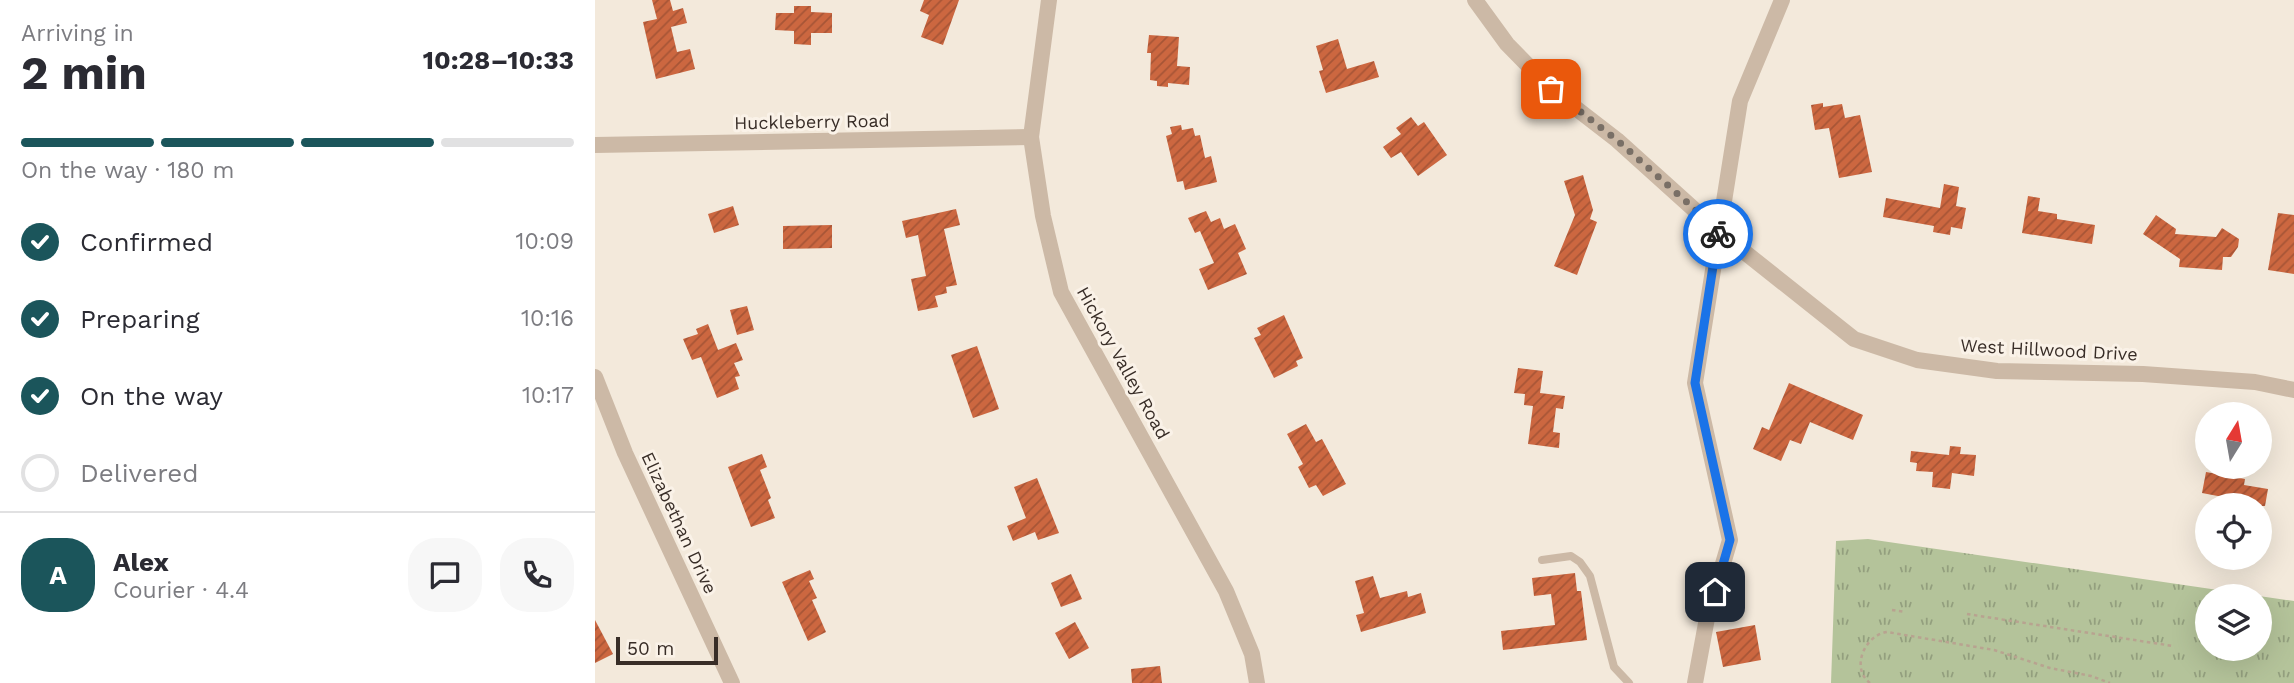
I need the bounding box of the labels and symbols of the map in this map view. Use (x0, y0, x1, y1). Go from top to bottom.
pin (1521, 59, 1581, 119)
street label: Huckleberry Road (734, 110, 890, 133)
courier (1683, 199, 1753, 269)
street label: Hickory Valley Road (1073, 283, 1174, 443)
street label: West Hillwood Drive (1960, 334, 2138, 365)
north arrow (2195, 402, 2271, 480)
street label: Elizabethan Drive (637, 449, 721, 597)
pin (1685, 562, 1745, 622)
scale bar (616, 634, 717, 666)

